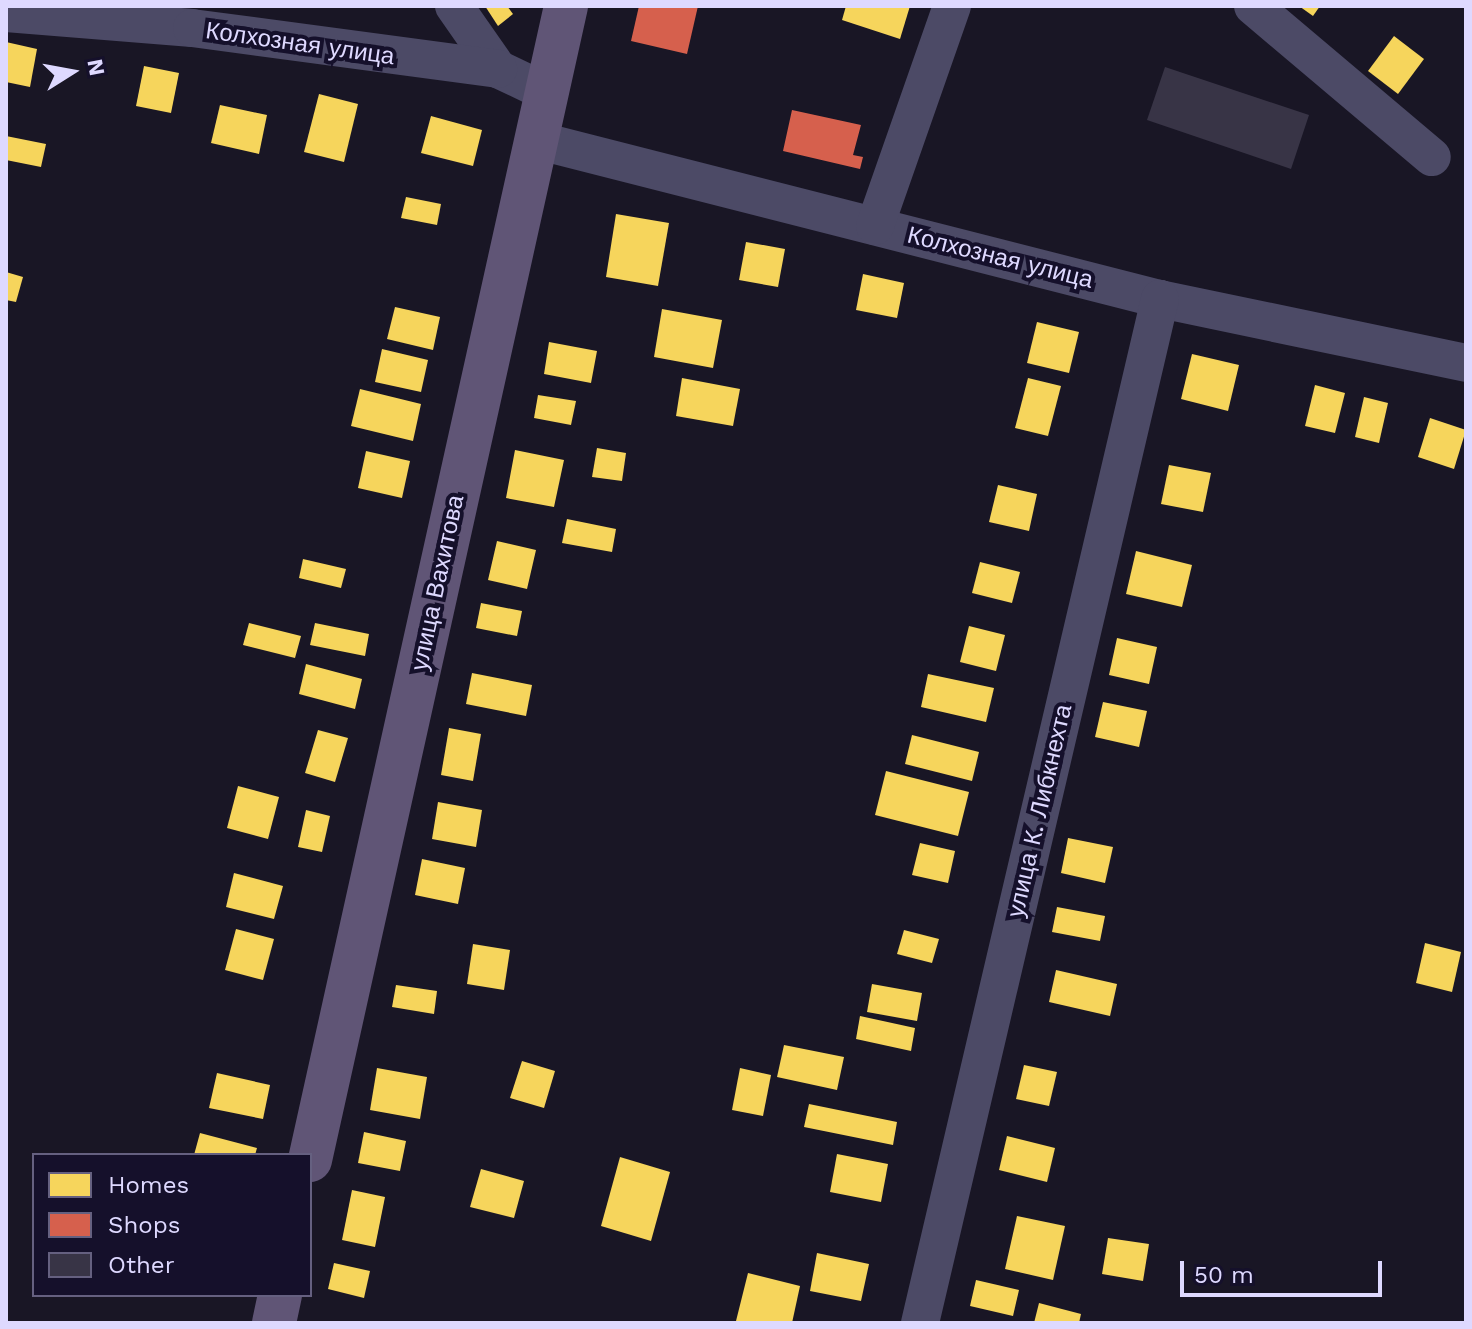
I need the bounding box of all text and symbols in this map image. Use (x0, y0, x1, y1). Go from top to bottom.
street label: Колхозная улица (204, 16, 396, 72)
north arrow (32, 32, 112, 112)
text: N (82, 57, 110, 78)
street label: Колхозная улица (904, 221, 1096, 295)
street label: улица Вахитова (405, 493, 471, 673)
street label: улица К. Либкнехта (1001, 702, 1079, 920)
legend (32, 1153, 312, 1297)
text: Homes (108, 1171, 189, 1199)
text: Shops (108, 1211, 180, 1239)
scale bar (1184, 1245, 1386, 1295)
text: Other (108, 1251, 175, 1279)
text: 50 m (1194, 1261, 1254, 1289)

